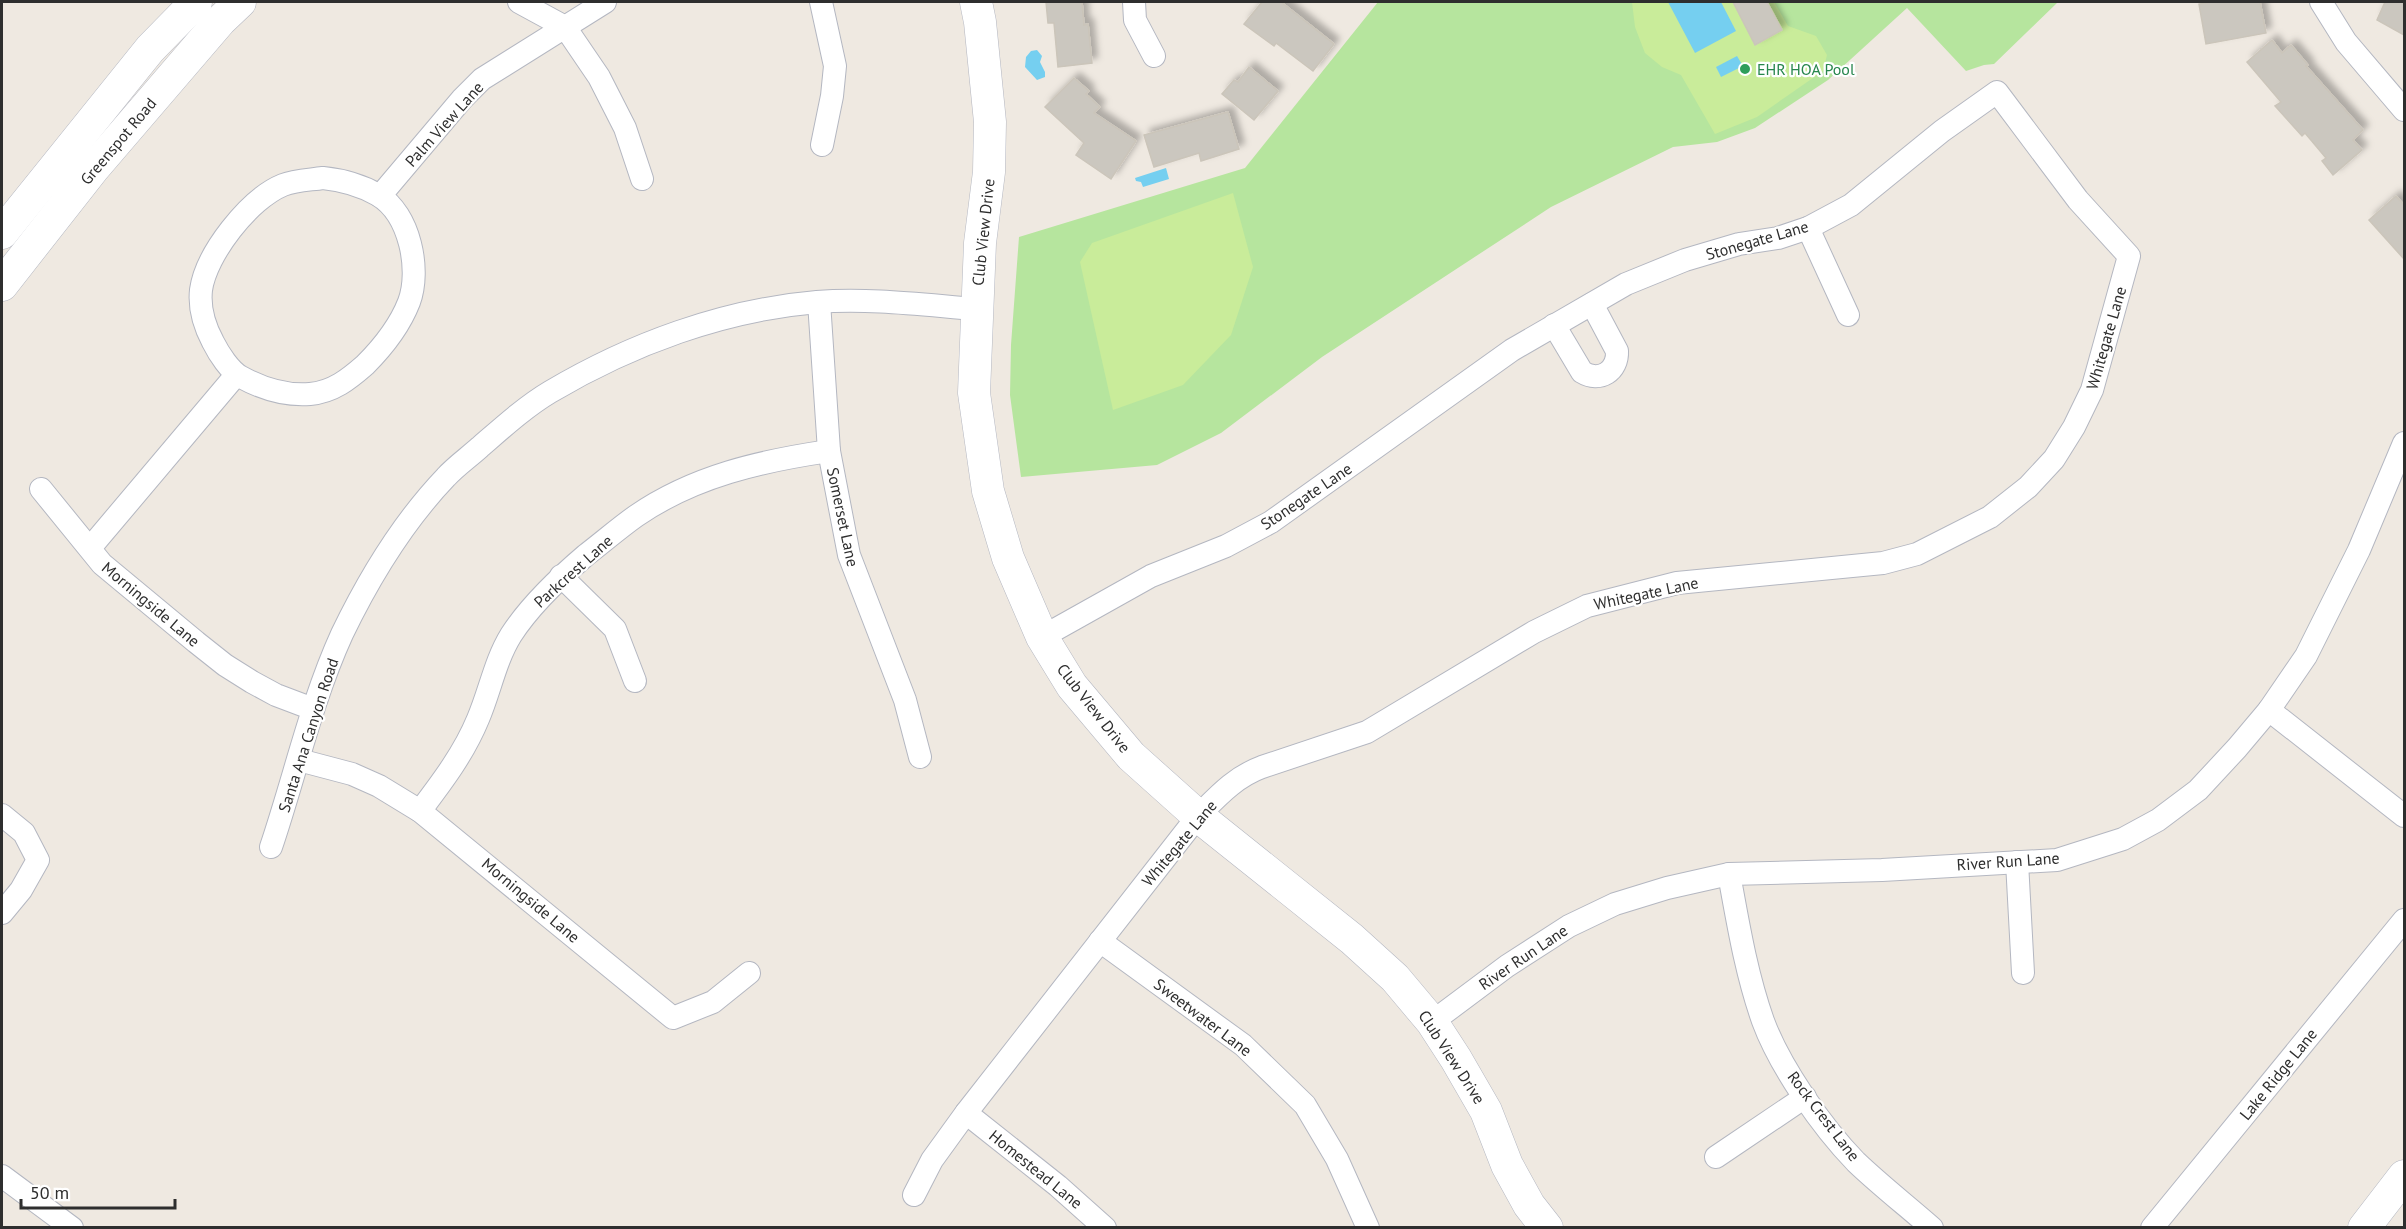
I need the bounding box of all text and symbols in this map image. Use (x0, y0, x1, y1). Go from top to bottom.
place label: EHR HOA Pool (1757, 59, 1855, 79)
marker: EHR HOA Pool (1738, 62, 1752, 76)
street label: Palm View Lane (401, 77, 487, 171)
street label: Greenspot Road (76, 93, 160, 189)
street label: Club View Drive (967, 177, 999, 287)
street label: Stonegate Lane (1703, 216, 1811, 264)
street label: Whitegate Lane (2082, 284, 2130, 392)
street label: Stonegate Lane (1256, 458, 1356, 534)
street label: Somerset Lane (823, 466, 863, 568)
street label: Parkcrest Lane (529, 530, 617, 612)
street label: Morningside Lane (98, 557, 204, 651)
street label: Whitegate Lane (1592, 572, 1700, 614)
street label: Santa Ana Canyon Road (274, 655, 342, 815)
street label: Club View Drive (1053, 659, 1135, 757)
street label: Whitegate Lane (1137, 796, 1221, 890)
street label: River Run Lane (1956, 847, 2060, 875)
street label: Morningside Lane (478, 853, 584, 947)
street label: River Run Lane (1475, 920, 1571, 994)
street label: Sweetwater Lane (1150, 974, 1256, 1060)
street label: Club View Drive (1414, 1006, 1490, 1108)
street label: Lake Ridge Lane (2235, 1024, 2321, 1124)
street label: Rock Crest Lane (1784, 1067, 1864, 1165)
street label: Homestead Lane (985, 1125, 1087, 1213)
scale bar (21, 1172, 176, 1210)
text: 50 m (30, 1181, 69, 1204)

